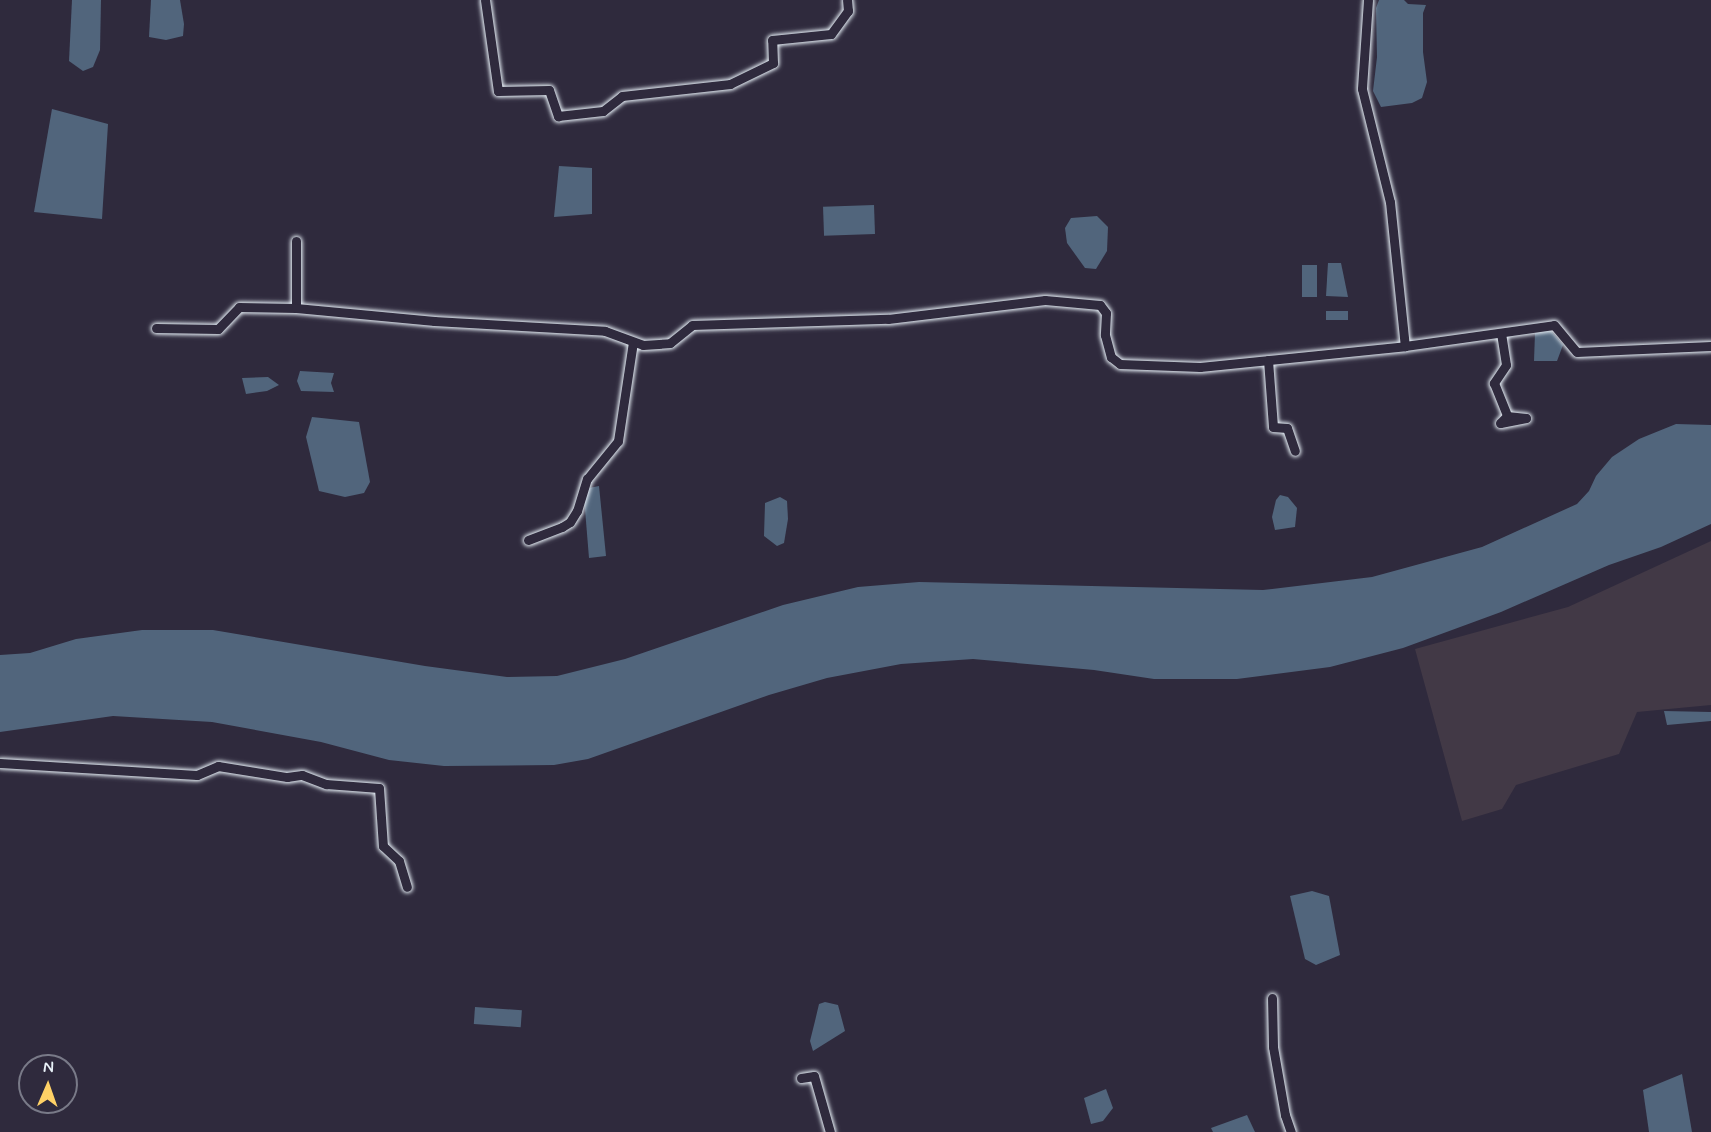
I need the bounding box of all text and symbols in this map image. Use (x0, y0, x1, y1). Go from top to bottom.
north arrow (18, 1054, 78, 1114)
text: N (43, 1057, 54, 1078)

